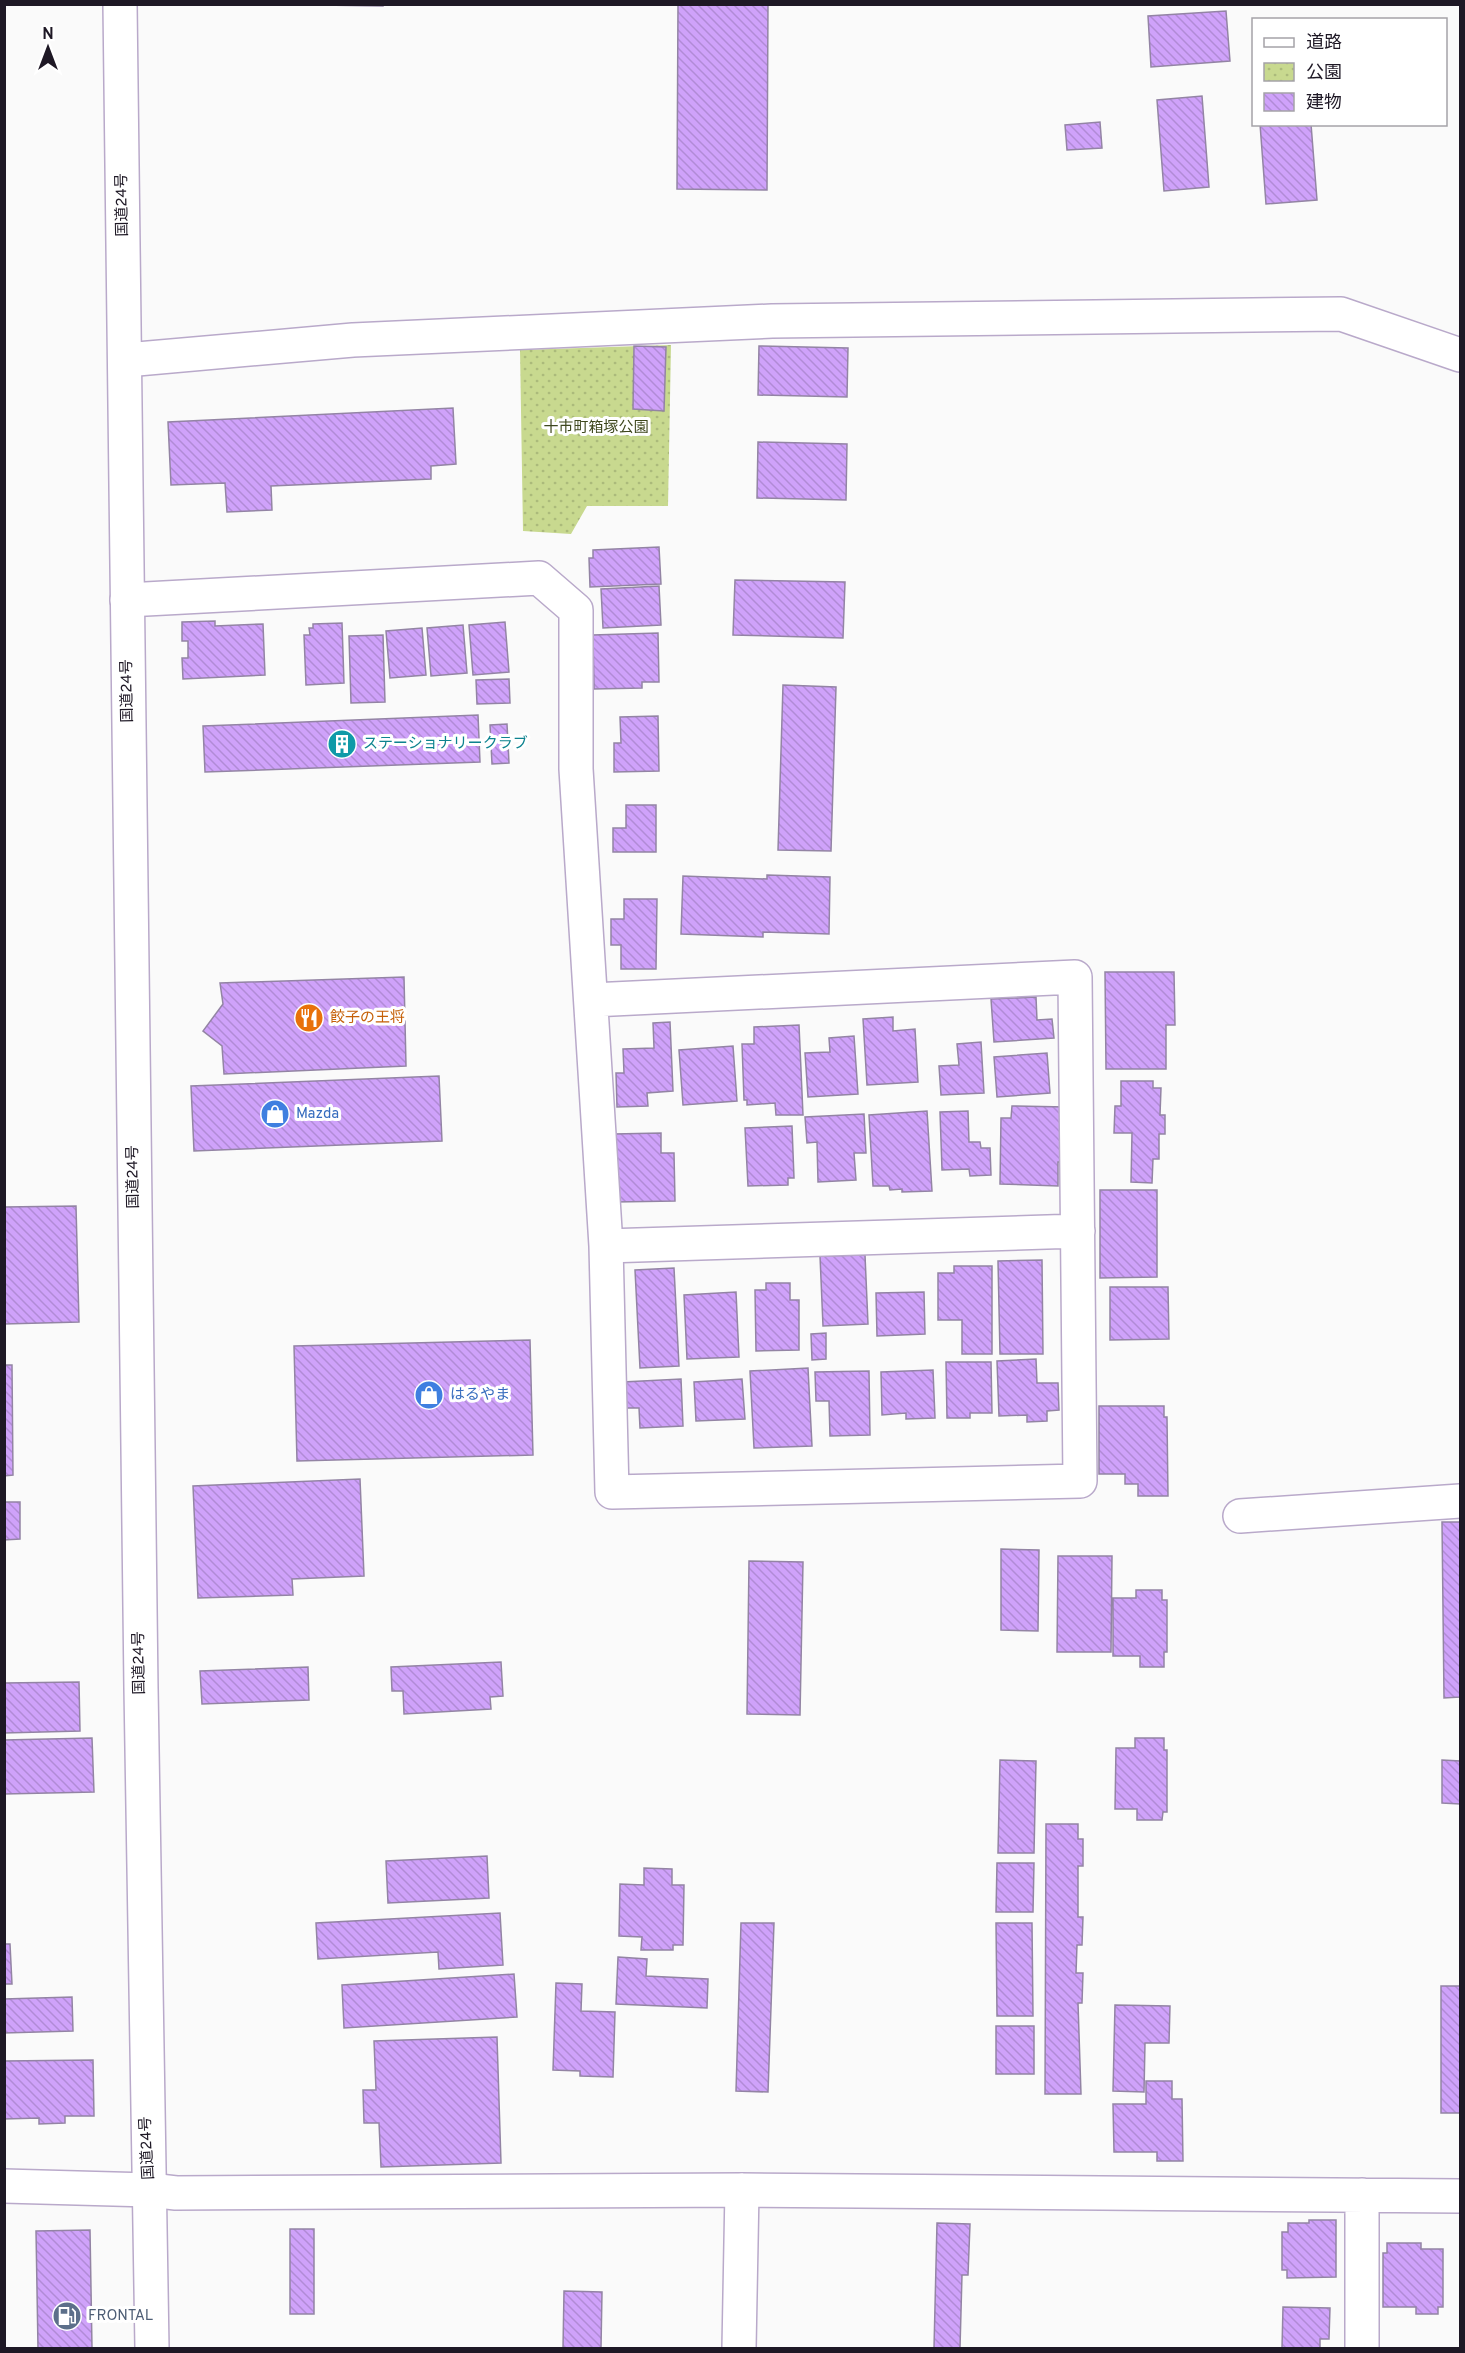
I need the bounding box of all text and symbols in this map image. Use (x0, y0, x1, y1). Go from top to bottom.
north arrow (18, 18, 78, 78)
legend (1252, 18, 1447, 126)
text: N (42, 25, 54, 45)
text: 道路 (1306, 32, 1342, 55)
text: 公園 (1306, 62, 1342, 85)
text: 建物 (1306, 92, 1342, 115)
street label: 国道24号 (113, 173, 133, 237)
park label: 十市町箱塚公園 (543, 419, 649, 438)
street label: 国道24号 (118, 659, 138, 723)
building icon: ステーショナリークラブ (326, 728, 358, 760)
place label: ステーショナリークラブ (363, 735, 528, 754)
restaurant icon: 餃子の王将 (293, 1002, 325, 1034)
place label: 餃子の王将 (330, 1009, 405, 1028)
shop icon: Mazda (259, 1098, 291, 1130)
place label: Mazda (296, 1105, 339, 1124)
street label: 国道24号 (124, 1145, 144, 1209)
shop icon: はるやま (413, 1379, 445, 1411)
place label: はるやま (450, 1386, 510, 1405)
street label: 国道24号 (130, 1631, 150, 1695)
street label: 国道24号 (137, 2116, 159, 2180)
fuel station icon: FRONTAL (51, 2300, 83, 2332)
place label: FRONTAL (88, 2307, 153, 2326)

